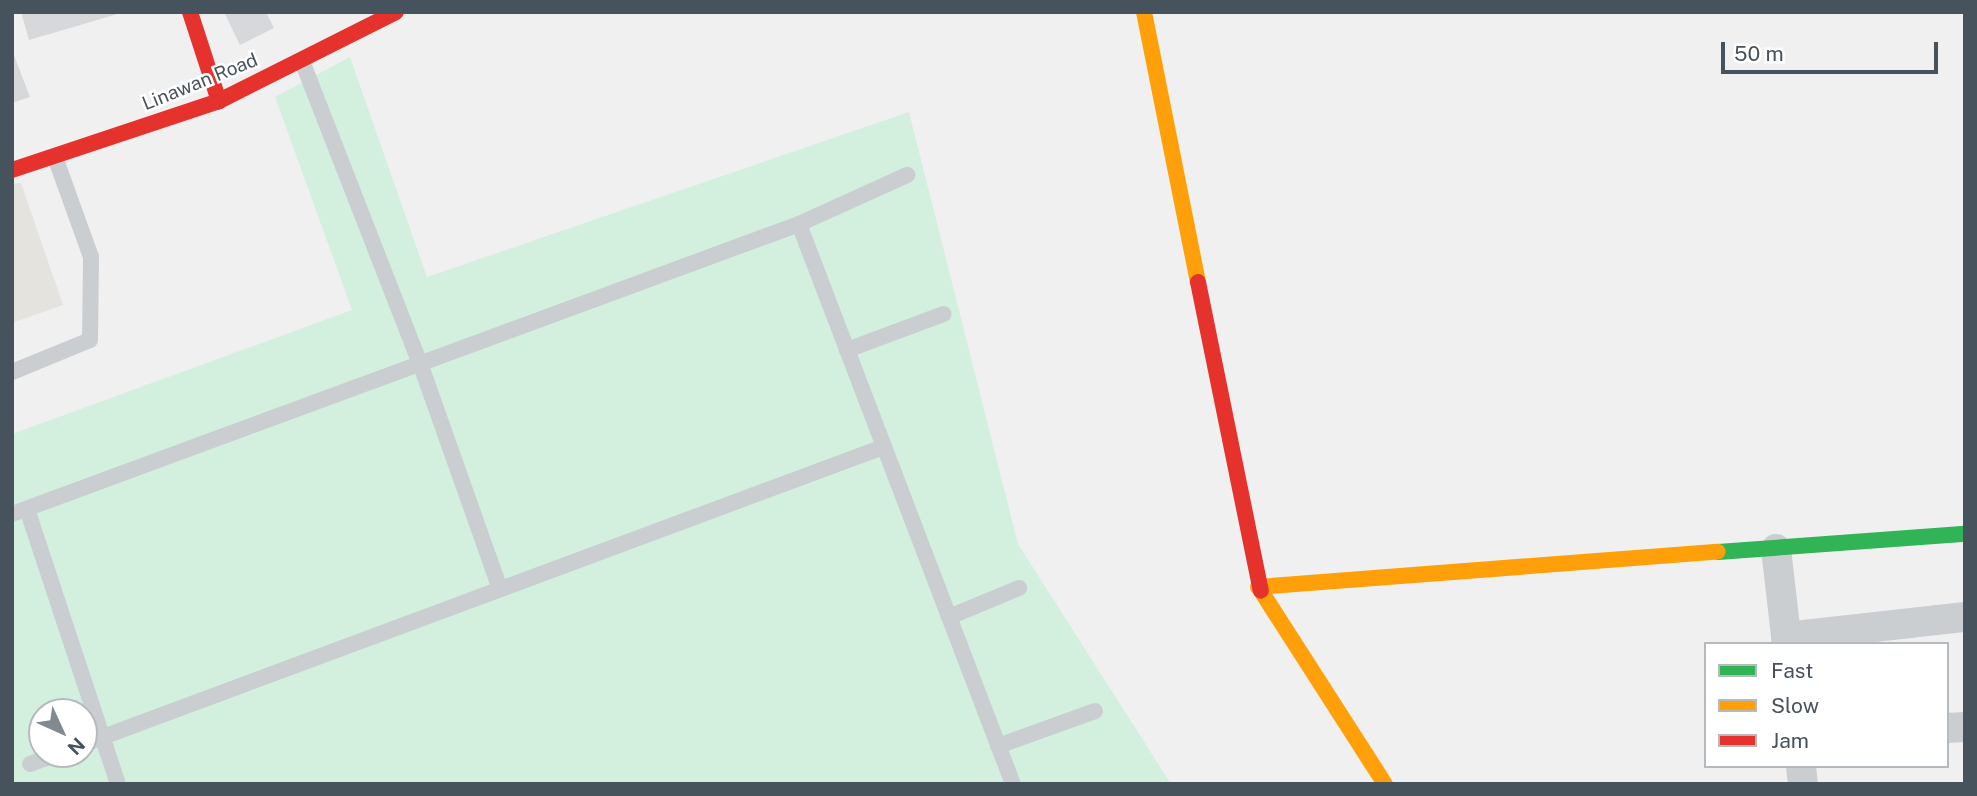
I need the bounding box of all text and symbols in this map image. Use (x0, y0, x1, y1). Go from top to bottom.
scale bar (1725, 28, 1942, 72)
text: 50 m (1734, 41, 1784, 66)
street label: Linawan Road (139, 48, 261, 116)
legend (1704, 642, 1949, 768)
text: Fast (1771, 658, 1813, 683)
text: Slow (1771, 693, 1819, 718)
north arrow (28, 698, 98, 768)
text: Jam (1771, 728, 1809, 753)
text: N (63, 733, 89, 759)

